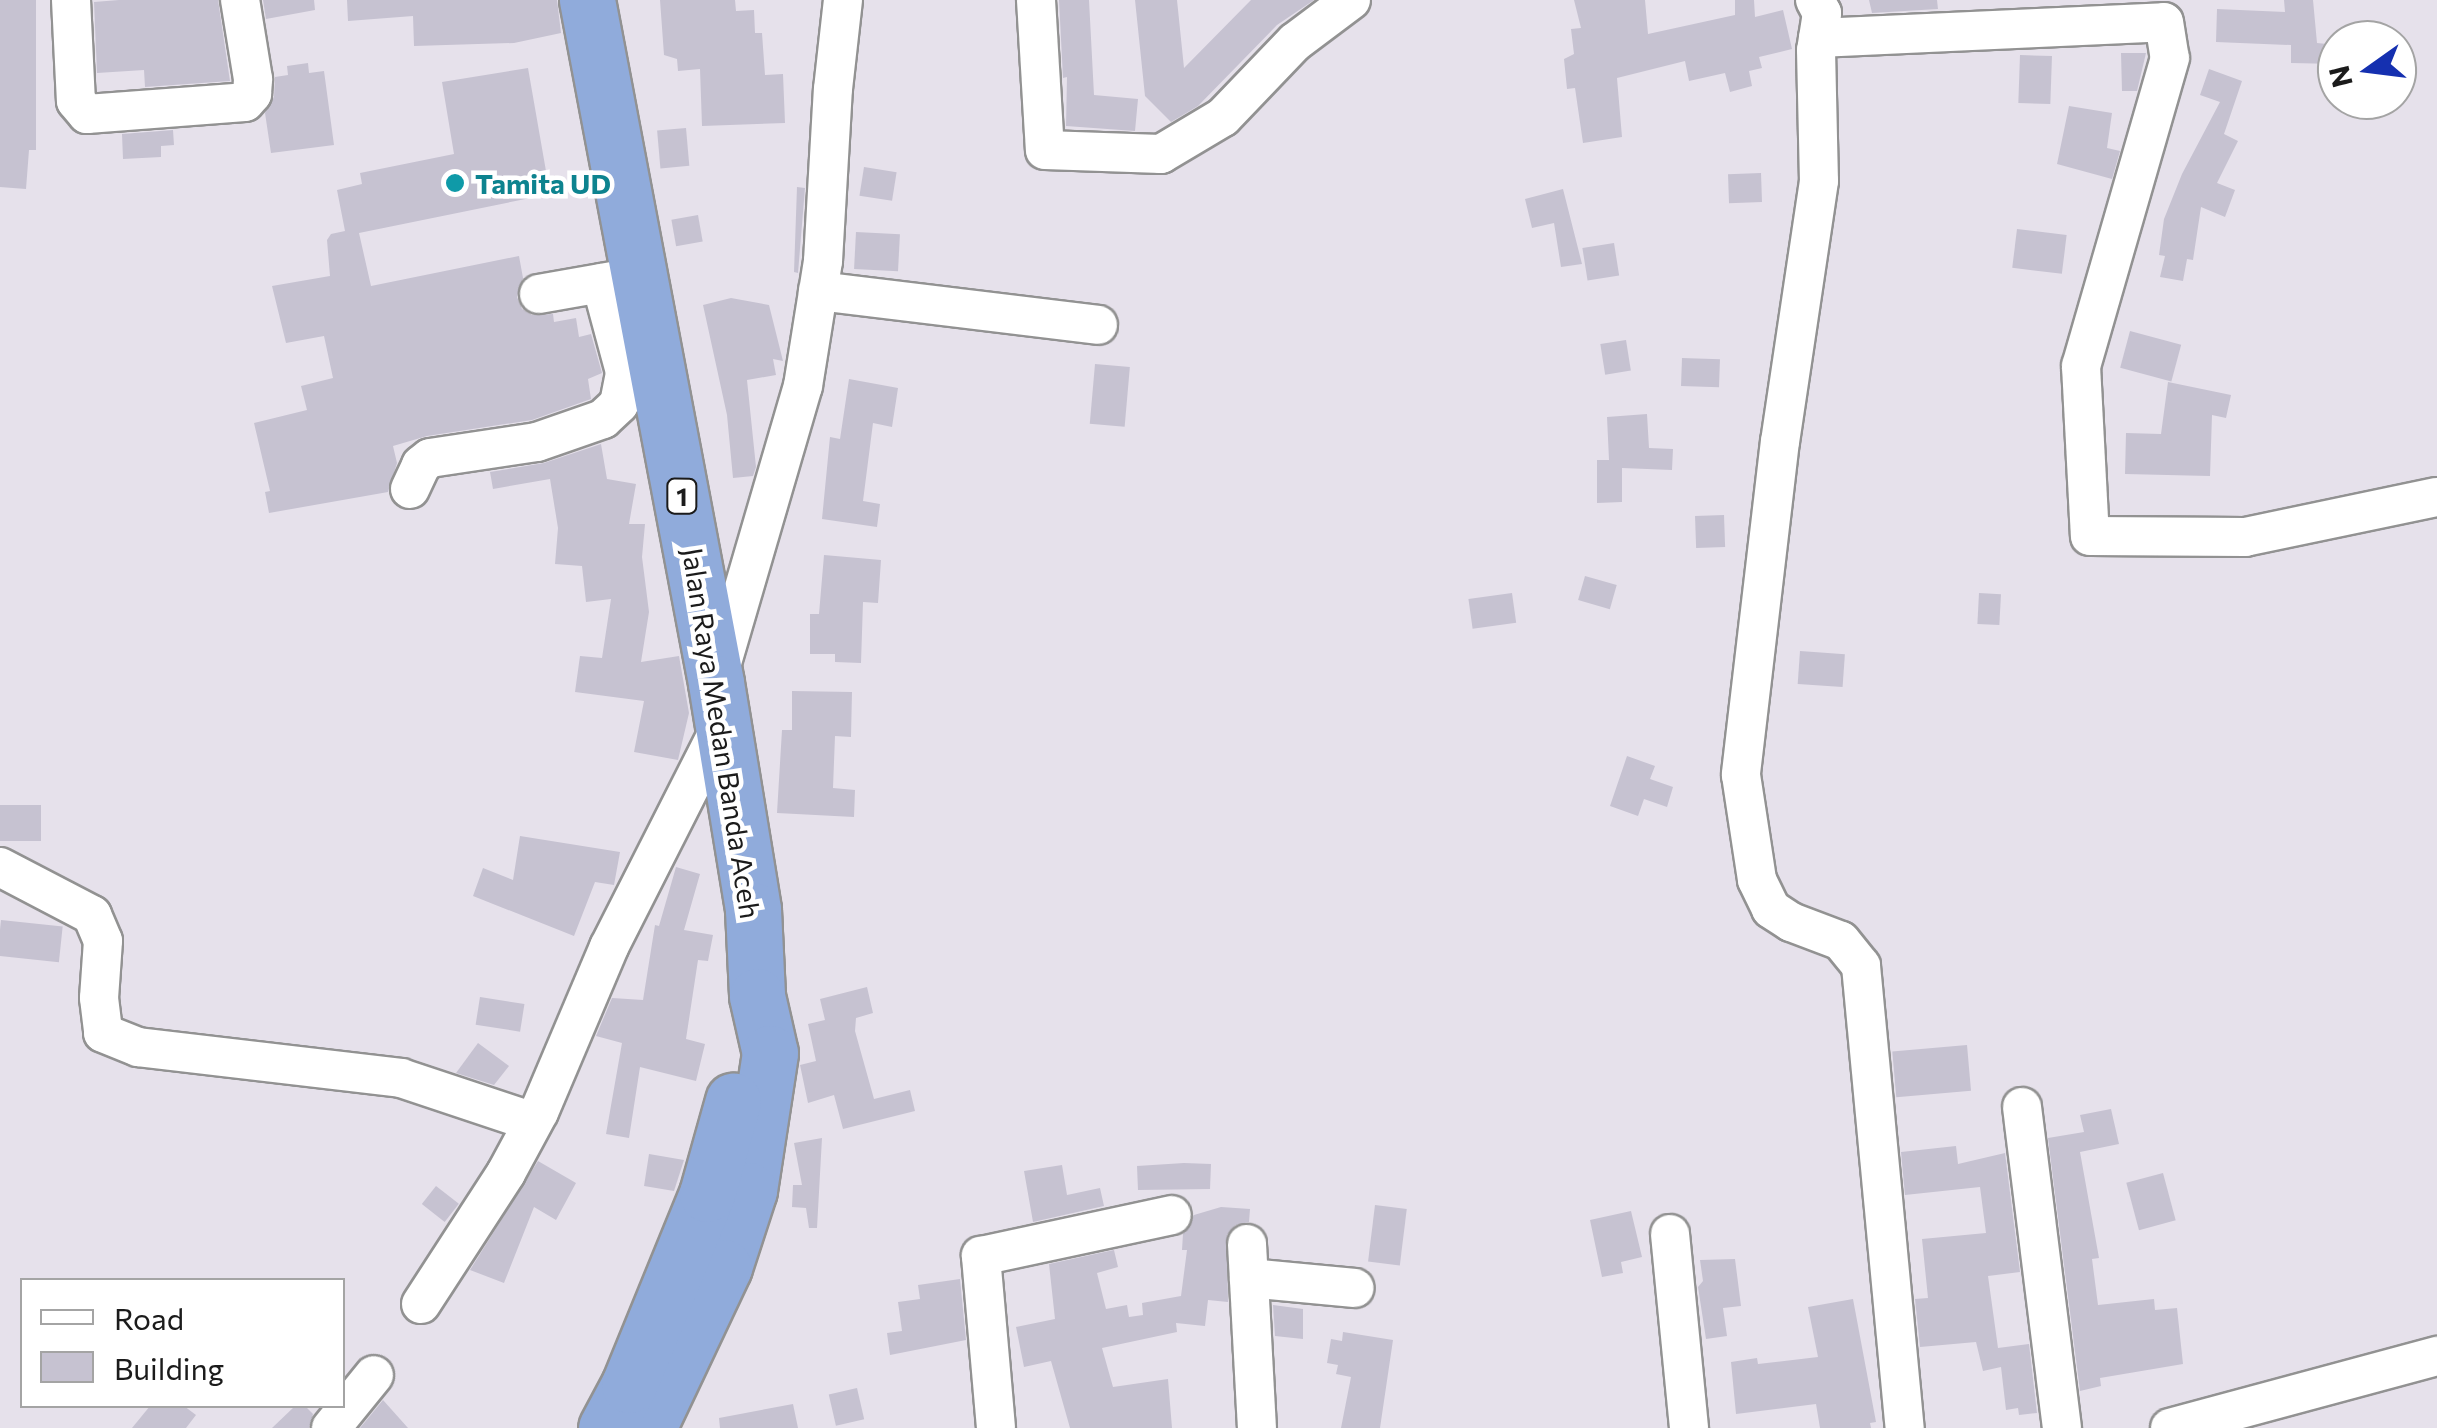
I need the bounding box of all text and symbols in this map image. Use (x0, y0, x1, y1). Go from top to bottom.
north arrow (2317, 20, 2417, 120)
text: N (2321, 62, 2359, 91)
place label: Tamita UD (475, 166, 611, 200)
marker: Tamita UD (444, 172, 466, 194)
road number: 1 (664, 476, 700, 516)
street label: Jalan Raya Medan Banda Aceh (676, 545, 768, 921)
legend (20, 1278, 345, 1408)
text: Road (114, 1299, 184, 1336)
text: Building (114, 1349, 224, 1386)

